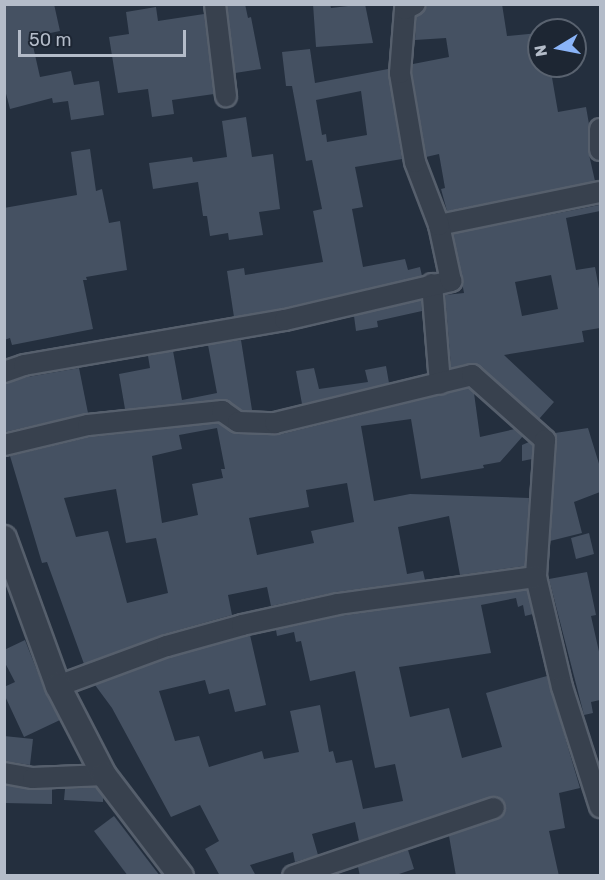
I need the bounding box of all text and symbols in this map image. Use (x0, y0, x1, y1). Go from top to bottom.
scale bar (21, 18, 189, 56)
north arrow (527, 18, 587, 78)
text: 50 m (29, 29, 72, 51)
text: N (530, 44, 551, 58)

